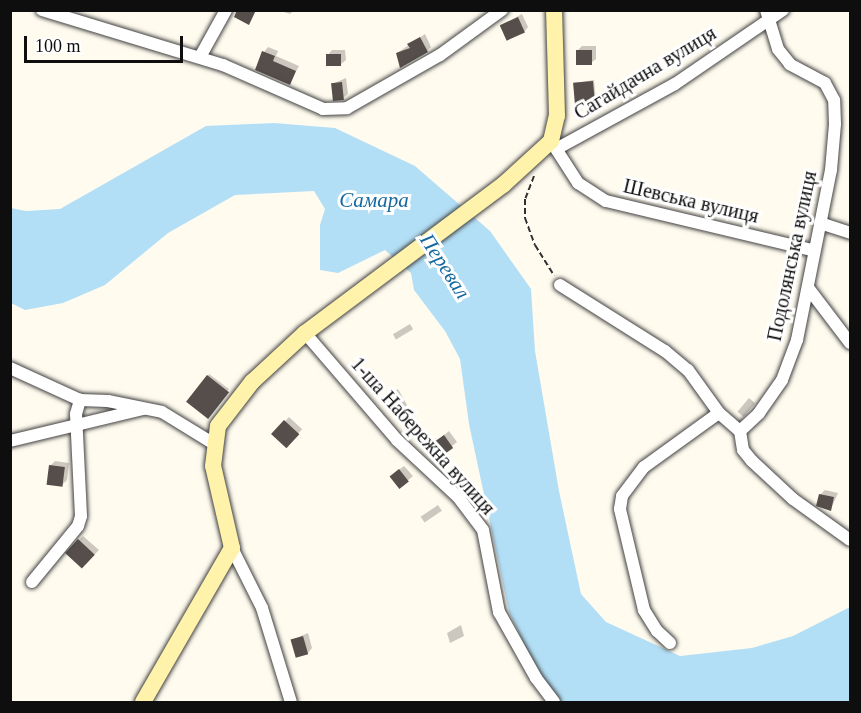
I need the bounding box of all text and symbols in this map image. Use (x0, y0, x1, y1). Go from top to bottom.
street label: Сагайдачна вулиця (570, 21, 720, 125)
scale bar (27, 24, 186, 62)
text: 100 m (35, 36, 81, 56)
street label: Подолянська вулиця (762, 169, 822, 343)
street label: Шевська вулиця (621, 174, 761, 228)
water label: Самара (339, 187, 409, 213)
water label: Перевал (415, 229, 475, 303)
street label: 1-ша Набережна вулиця (346, 352, 500, 520)

